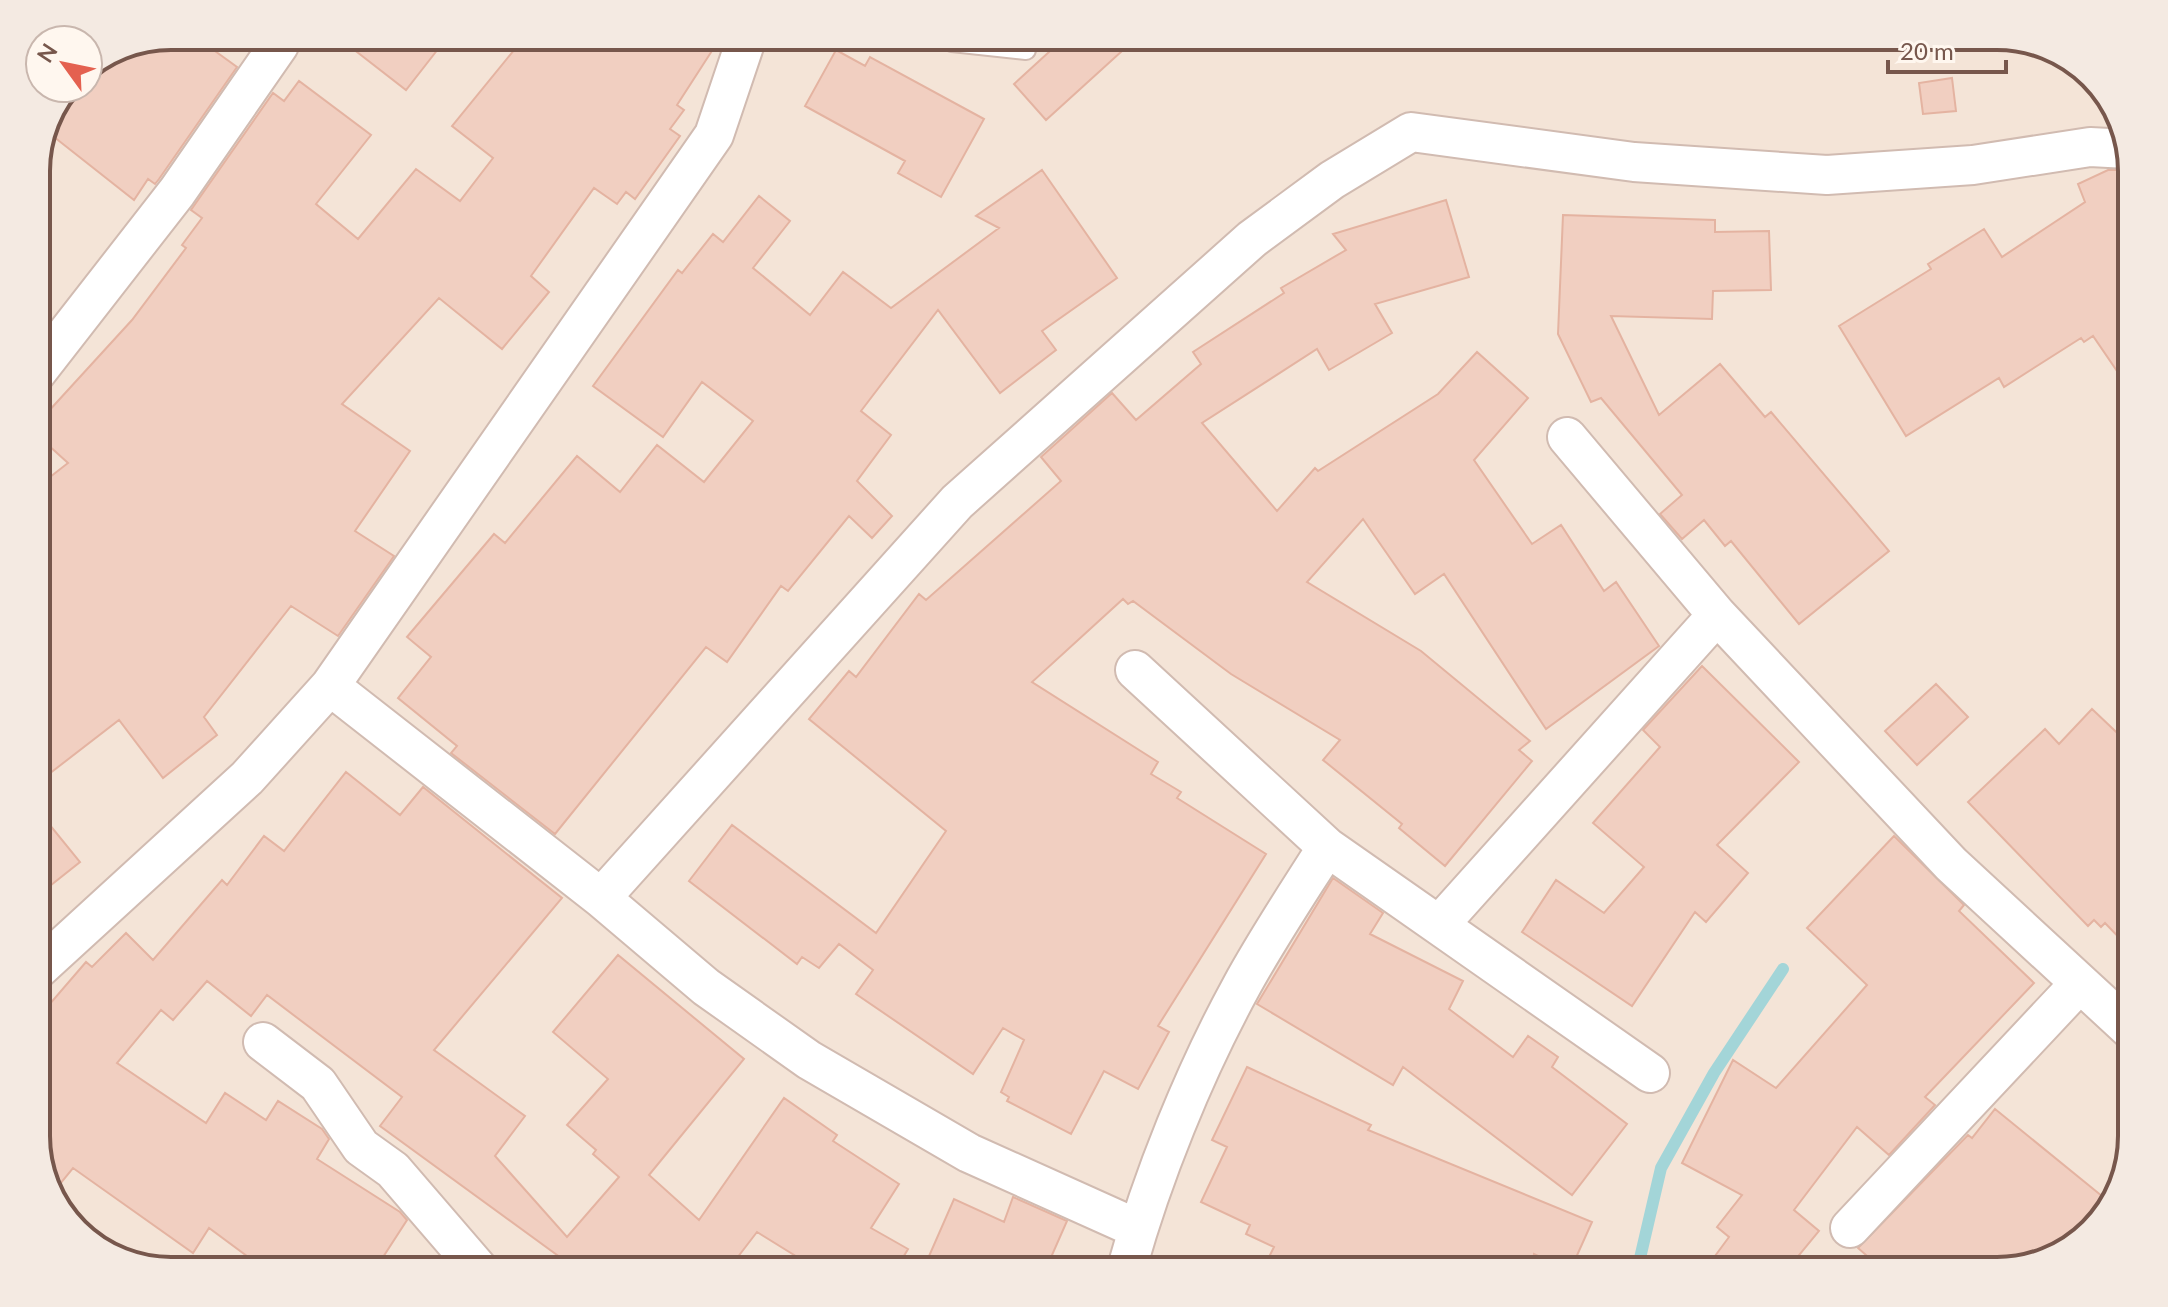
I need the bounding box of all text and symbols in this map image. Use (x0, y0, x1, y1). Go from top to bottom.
north arrow (24, 24, 104, 104)
scale bar (1888, 24, 2006, 74)
text: 20 m (1900, 36, 1954, 65)
text: N (31, 38, 63, 67)

